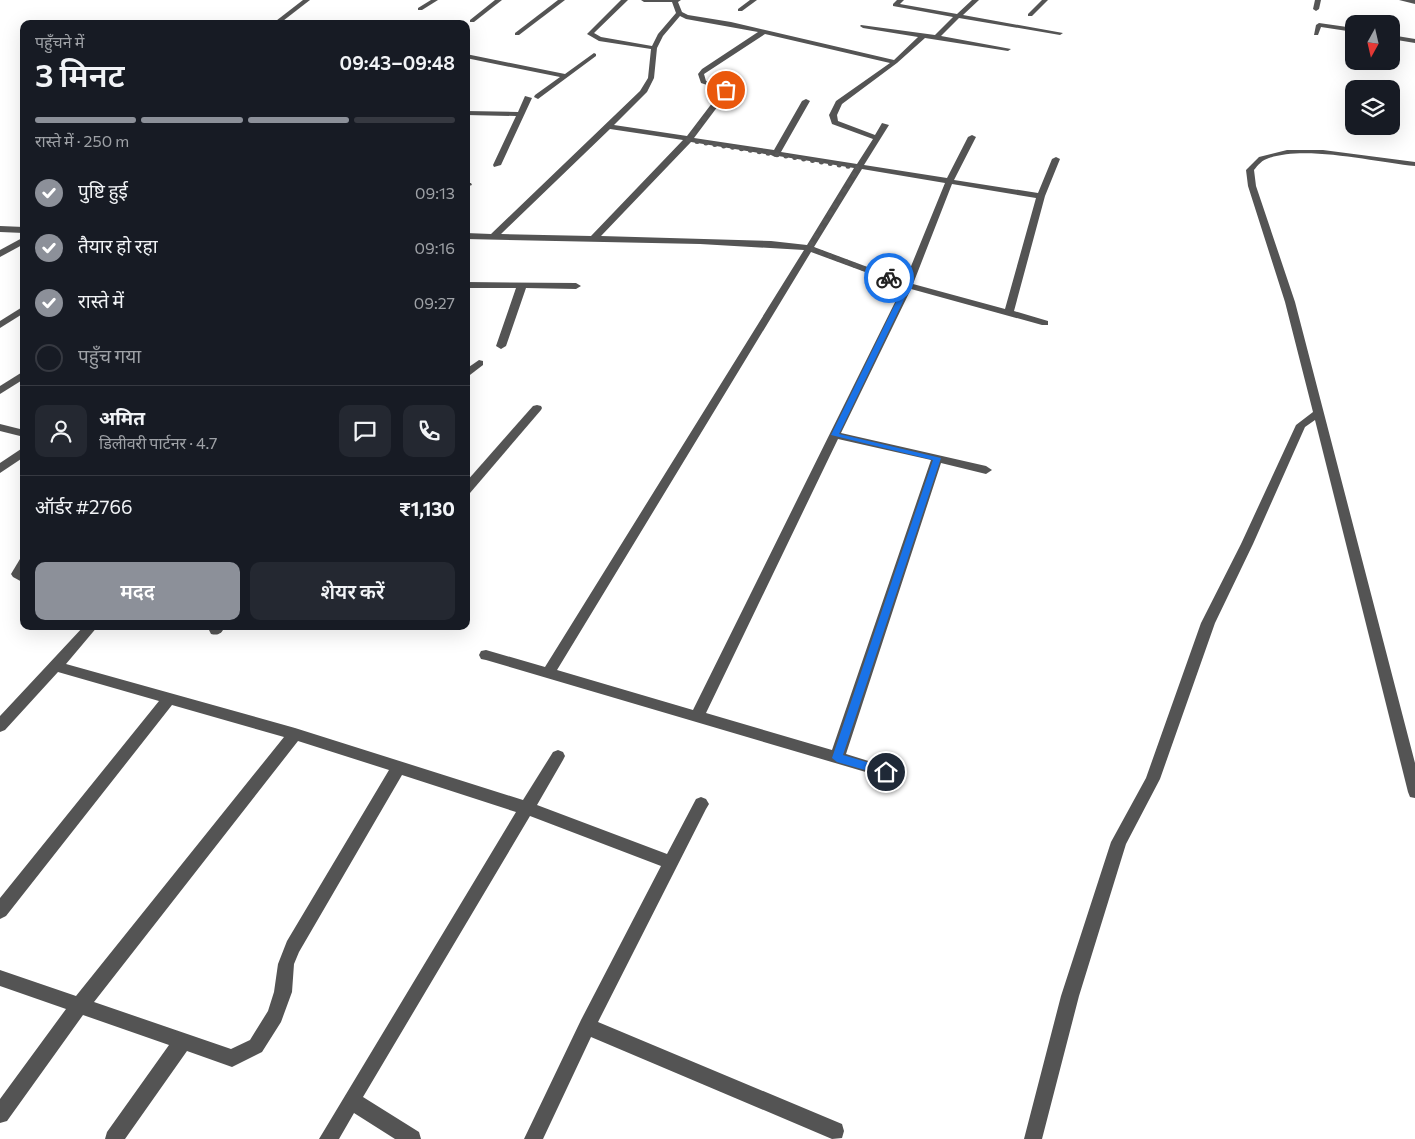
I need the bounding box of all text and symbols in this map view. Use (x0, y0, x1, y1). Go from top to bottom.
north arrow (1345, 15, 1400, 70)
map controls (1345, 15, 1400, 135)
text: पहुँचने में (35, 32, 84, 51)
text: 09:43–09:48 (340, 51, 455, 74)
text: 3 मिनट (35, 54, 125, 94)
pin (705, 69, 747, 111)
icon: bag (712, 76, 740, 104)
button: layers (1345, 80, 1400, 135)
text: रास्ते में · 250 m (35, 131, 129, 150)
icon: check (35, 179, 63, 207)
text: पुष्टि हुई (78, 179, 128, 202)
text: 09:13 (415, 183, 455, 202)
icon: check (35, 234, 63, 262)
text: तैयार हो रहा (78, 234, 158, 257)
text: 09:16 (415, 238, 455, 257)
courier (864, 253, 914, 303)
icon: bike (875, 264, 903, 292)
icon: check (35, 289, 63, 317)
text: रास्ते में (78, 289, 124, 312)
text: 09:27 (414, 293, 455, 312)
text: पहुँच गया (78, 344, 141, 367)
button: person (35, 405, 87, 457)
button: chat (339, 405, 391, 457)
button: phone (403, 405, 455, 457)
text: अमित (99, 406, 145, 429)
text: डिलीवरी पार्टनर · 4.7 (99, 433, 218, 452)
text: ऑर्डर #2766 (35, 495, 133, 518)
text: ₹1,130 (399, 497, 455, 520)
button: मदद (35, 562, 240, 620)
button: शेयर करें (250, 562, 455, 620)
pin (865, 751, 907, 793)
icon: home (872, 758, 900, 786)

